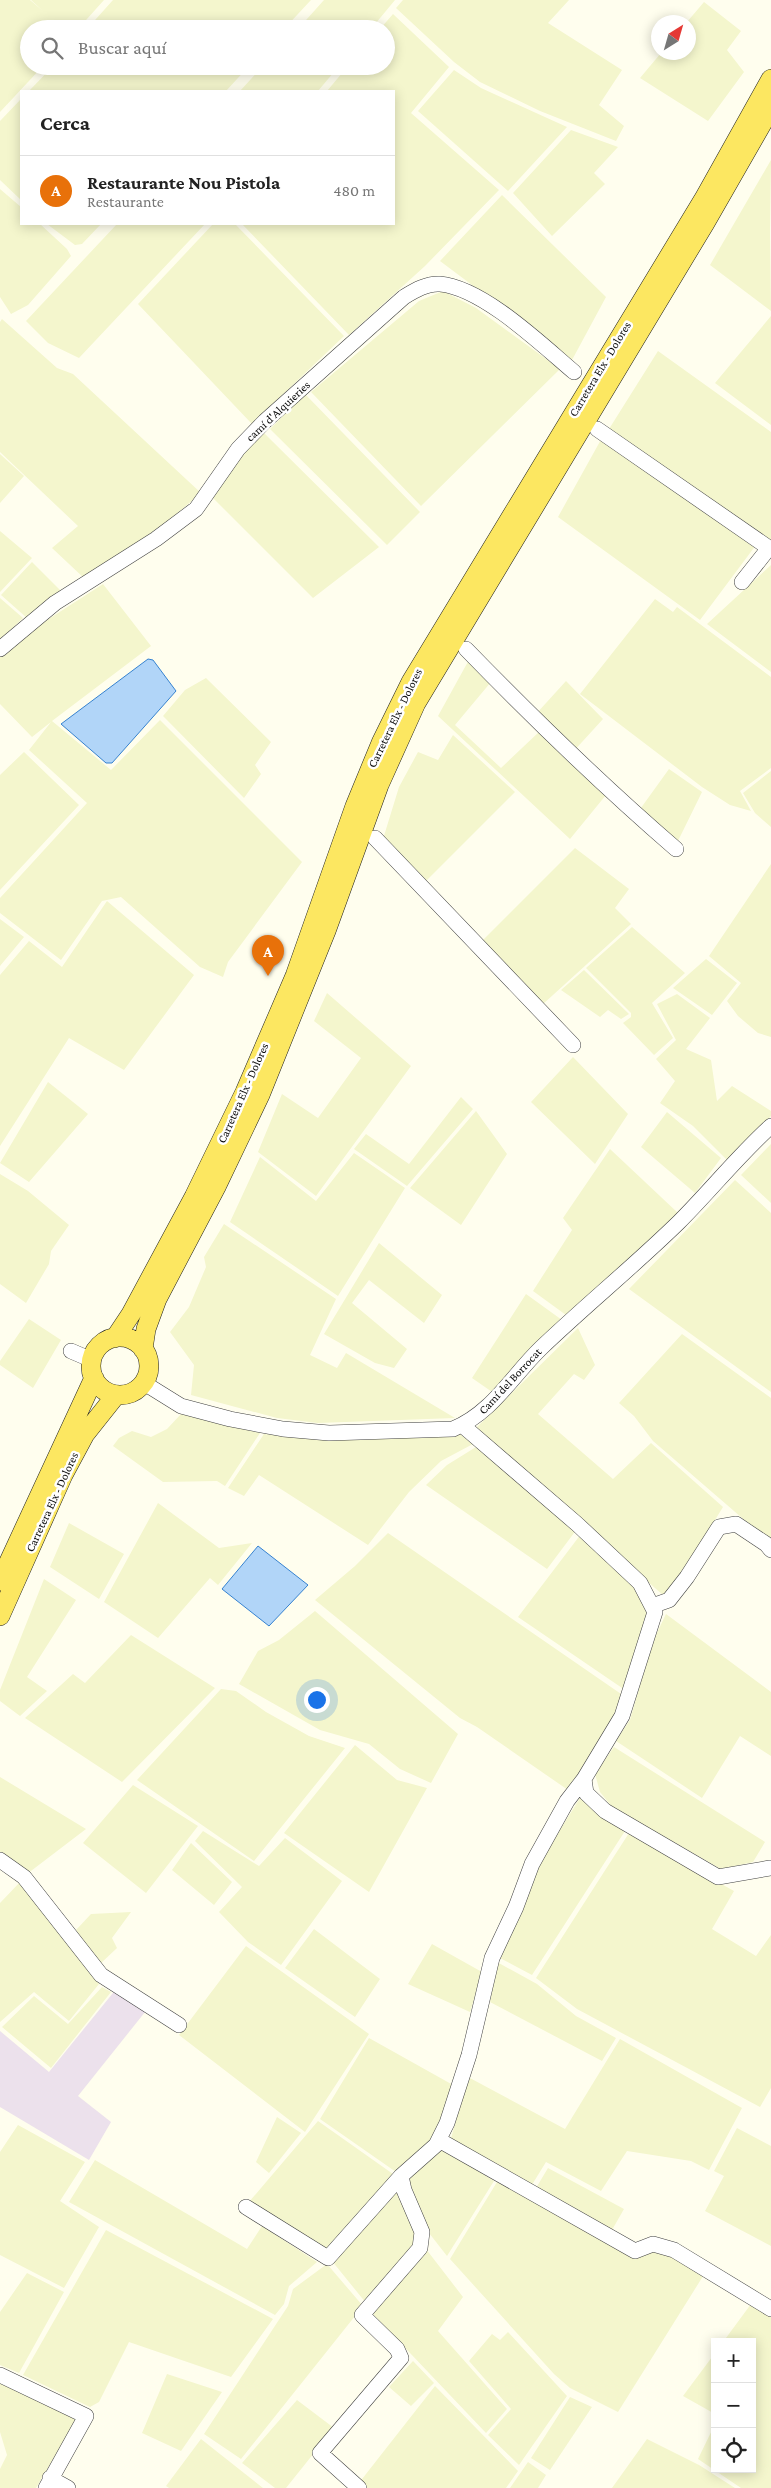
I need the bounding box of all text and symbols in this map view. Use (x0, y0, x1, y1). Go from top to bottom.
north arrow (651, 15, 696, 60)
search box (20, 20, 395, 75)
icon: search (38, 34, 66, 62)
text: Buscar aquí (78, 37, 167, 58)
text: Cerca (40, 111, 90, 135)
text: Restaurante Nou Pistola (87, 172, 280, 193)
text: A (51, 182, 61, 199)
text: 480 m (333, 182, 375, 199)
text: Restaurante (87, 193, 164, 210)
street label: Carretera Elx - Dolores (566, 319, 634, 419)
street label: camí d'Alquieries (243, 377, 313, 444)
street label: Carretera Elx - Dolores (365, 666, 425, 770)
pin: A (252, 935, 284, 976)
street label: Carretera Elx - Dolores (215, 1040, 272, 1145)
street label: Camí del Borrocat (476, 1344, 545, 1417)
street label: Carretera Elx - Dolores (23, 1450, 81, 1554)
your location (304, 1687, 330, 1713)
map controls (711, 2338, 756, 2473)
button: + (711, 2338, 756, 2383)
button: − (711, 2383, 756, 2428)
button: locate (711, 2428, 756, 2473)

